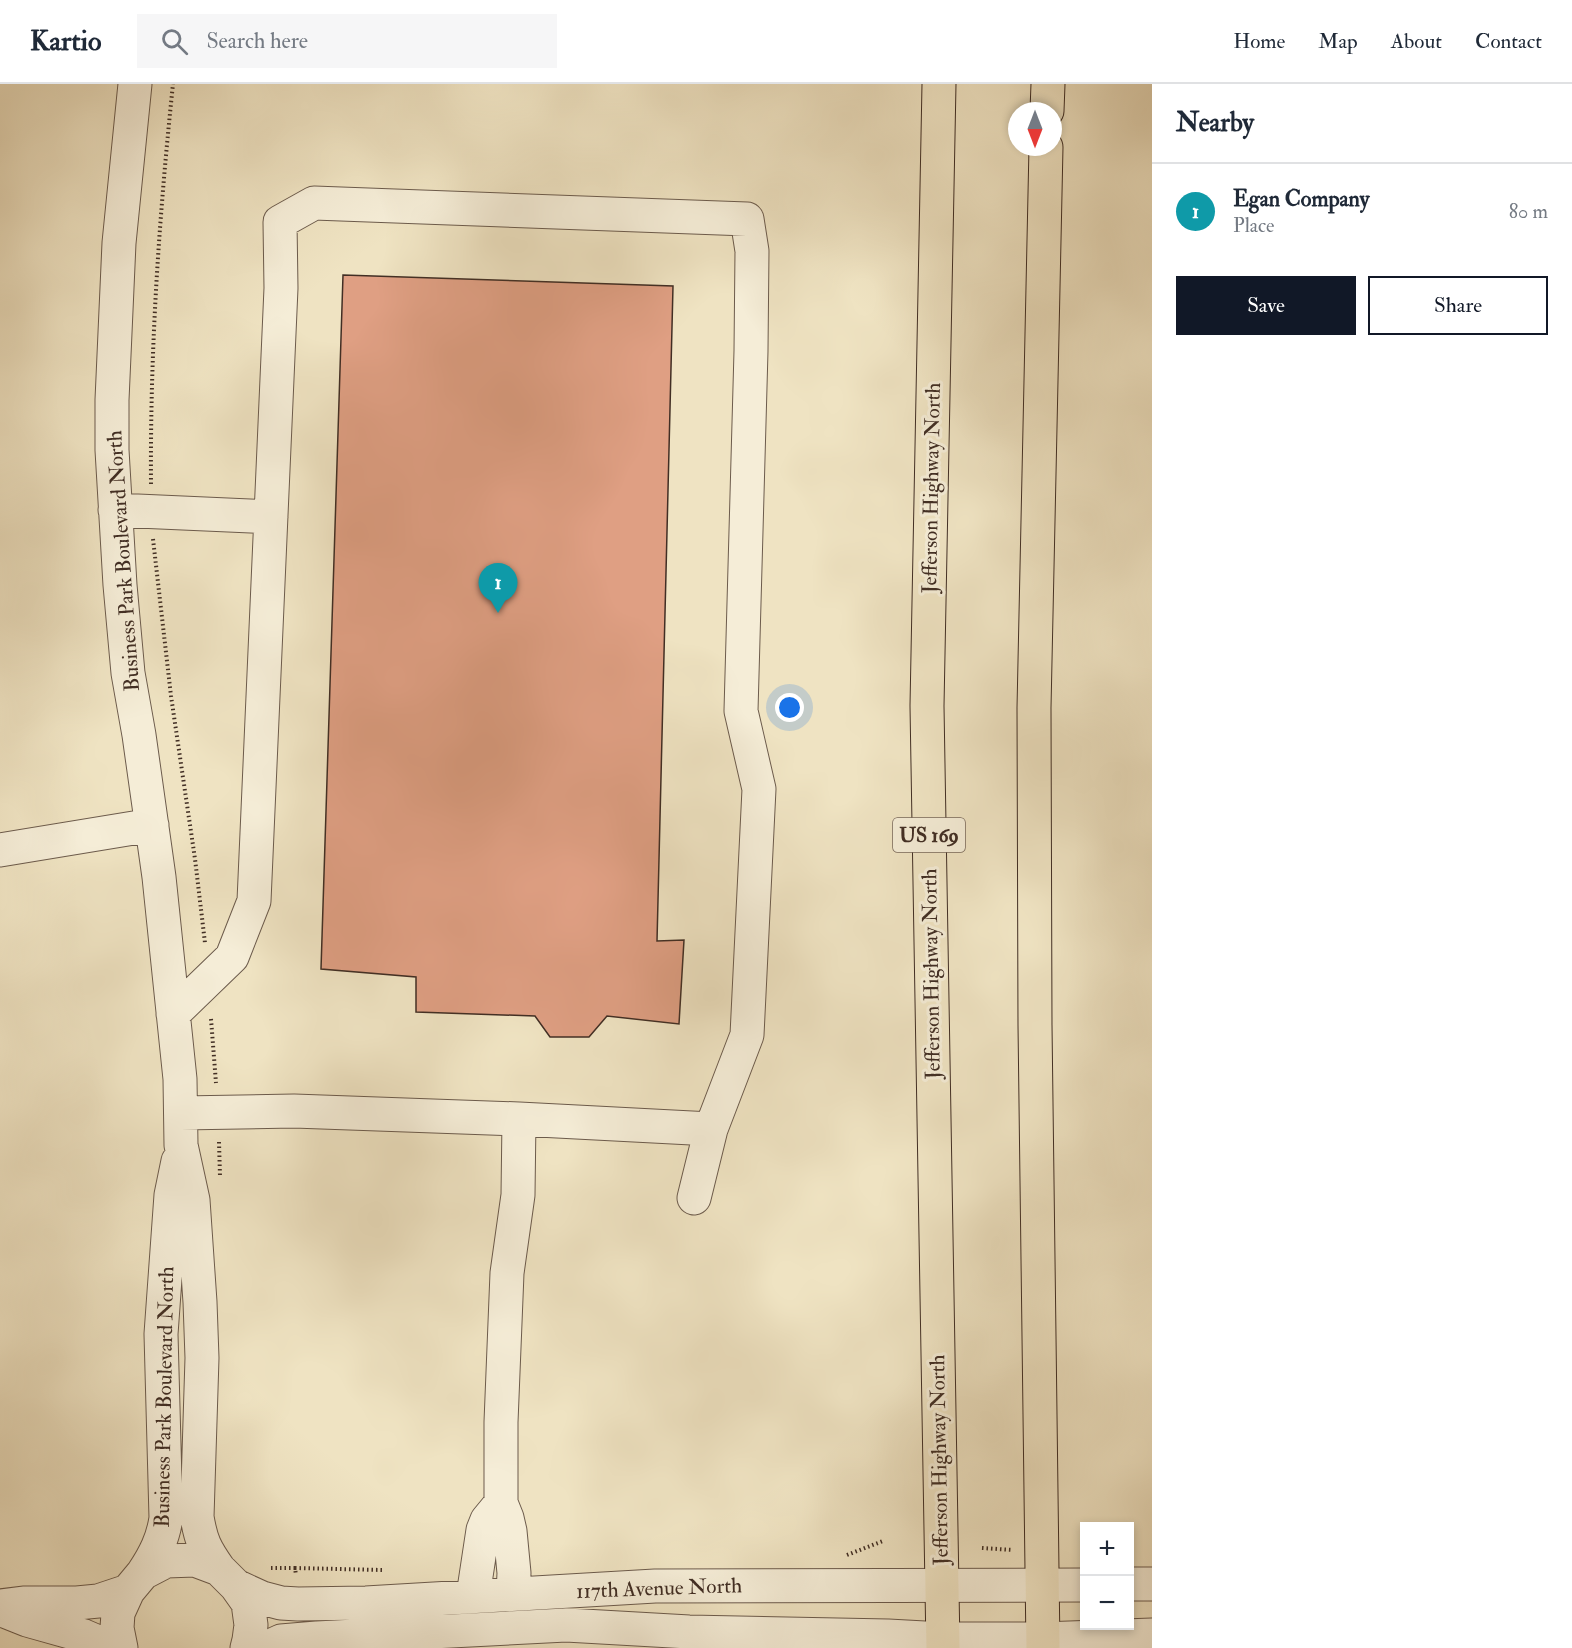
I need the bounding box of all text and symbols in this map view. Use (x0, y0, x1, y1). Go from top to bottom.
search box (137, 14, 557, 68)
text: Kartio (30, 24, 101, 59)
icon: search (158, 25, 191, 58)
text: Search here (206, 27, 308, 55)
text: Home (1233, 28, 1285, 55)
text: Map (1318, 28, 1358, 55)
text: About (1391, 28, 1442, 55)
text: Contact (1475, 28, 1542, 55)
north arrow (1008, 102, 1062, 156)
text: Nearby (1176, 107, 1254, 139)
text: Egan Company (1233, 185, 1369, 213)
text: 1 (1192, 199, 1199, 224)
text: 80 m (1509, 199, 1548, 224)
text: Place (1233, 213, 1274, 238)
button: Save (1176, 276, 1356, 335)
button: Share (1368, 276, 1548, 335)
street label: Jefferson Highway North (916, 382, 947, 595)
street label: Business Park Boulevard North (101, 430, 146, 692)
pin: 1 (478, 564, 518, 613)
your location (775, 693, 804, 722)
road number: US 169 (893, 818, 965, 852)
street label: Jefferson Highway North (916, 868, 947, 1081)
street label: Business Park Boulevard North (149, 1266, 180, 1528)
street label: Jefferson Highway North (924, 1354, 955, 1567)
map controls (1080, 1522, 1134, 1630)
button: + (1080, 1522, 1134, 1576)
street label: 117th Avenue North (576, 1572, 743, 1605)
button: − (1080, 1576, 1134, 1630)

